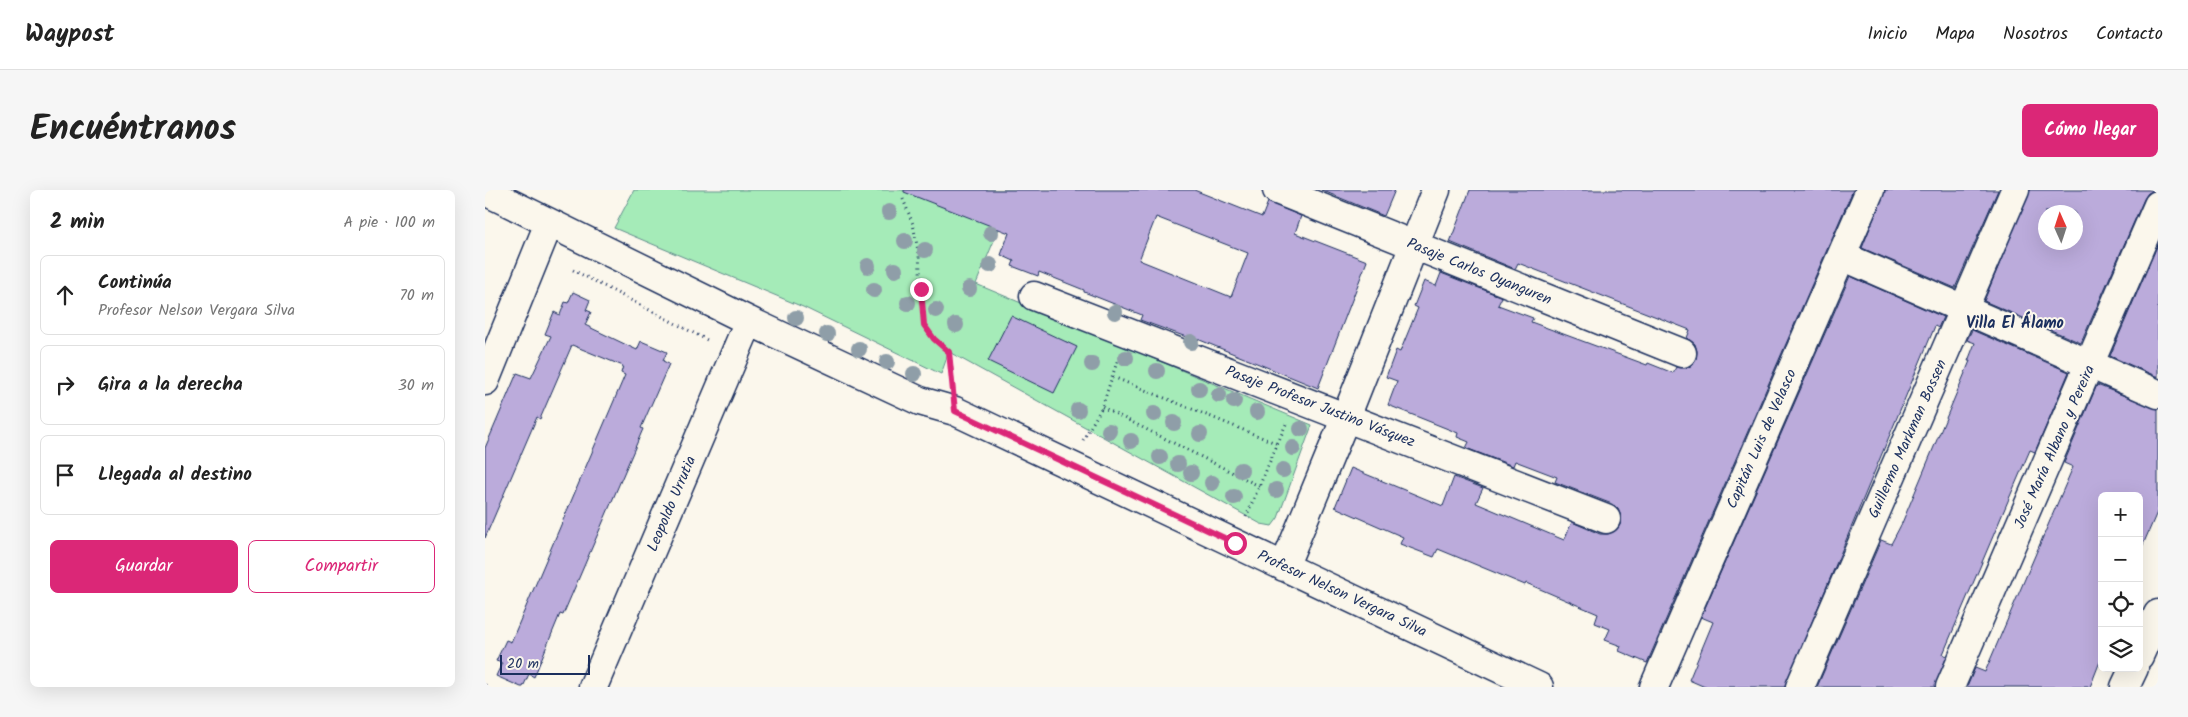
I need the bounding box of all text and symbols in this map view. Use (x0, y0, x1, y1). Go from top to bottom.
text: Waypost (25, 15, 114, 54)
text: Inicio (1867, 20, 1907, 49)
text: Mapa (1935, 20, 1975, 49)
text: Nosotros (2003, 20, 2068, 49)
text: Contacto (2096, 20, 2163, 49)
text: Encuéntranos (30, 102, 236, 158)
button: Cómo llegar (2022, 104, 2158, 157)
north arrow (2038, 205, 2083, 250)
text: 2 min (50, 206, 105, 239)
text: A pie · 100 m (343, 210, 435, 235)
street label: Pasaje Carlos Oyanguren (1403, 232, 1555, 312)
text: Continúa (98, 268, 172, 298)
route end (910, 278, 933, 301)
icon: ahead (51, 281, 79, 309)
text: 70 m (399, 283, 434, 308)
text: Profesor Nelson Vergara Silva (98, 298, 295, 323)
district label: Villa El Álamo (1966, 311, 2064, 336)
street label: Guillermo Markman Bossen (1862, 356, 1954, 522)
street label: Pasaje Profesor Justino Vásquez (1222, 360, 1419, 454)
street label: José María Albano y Pereira (2008, 361, 2102, 533)
street label: Capitán Luis de Velasco (1720, 365, 1804, 513)
text: Gira a la derecha (98, 370, 243, 400)
icon: right (51, 371, 79, 399)
text: 30 m (398, 373, 434, 398)
street label: Leopoldo Urrutia (641, 452, 703, 556)
text: Llegada al destino (98, 460, 252, 490)
icon: arrive (51, 461, 79, 489)
map controls (2098, 492, 2143, 672)
button: + (2098, 492, 2143, 537)
route start (1224, 532, 1247, 555)
button: − (2098, 537, 2143, 582)
button: Guardar (50, 540, 238, 593)
button: Compartir (248, 540, 435, 593)
street label: Profesor Nelson Vergara Silva (1253, 544, 1431, 644)
button: locate (2098, 582, 2143, 627)
button: layers (2098, 627, 2143, 672)
scale bar (500, 652, 590, 675)
text: 20 m (507, 653, 539, 675)

